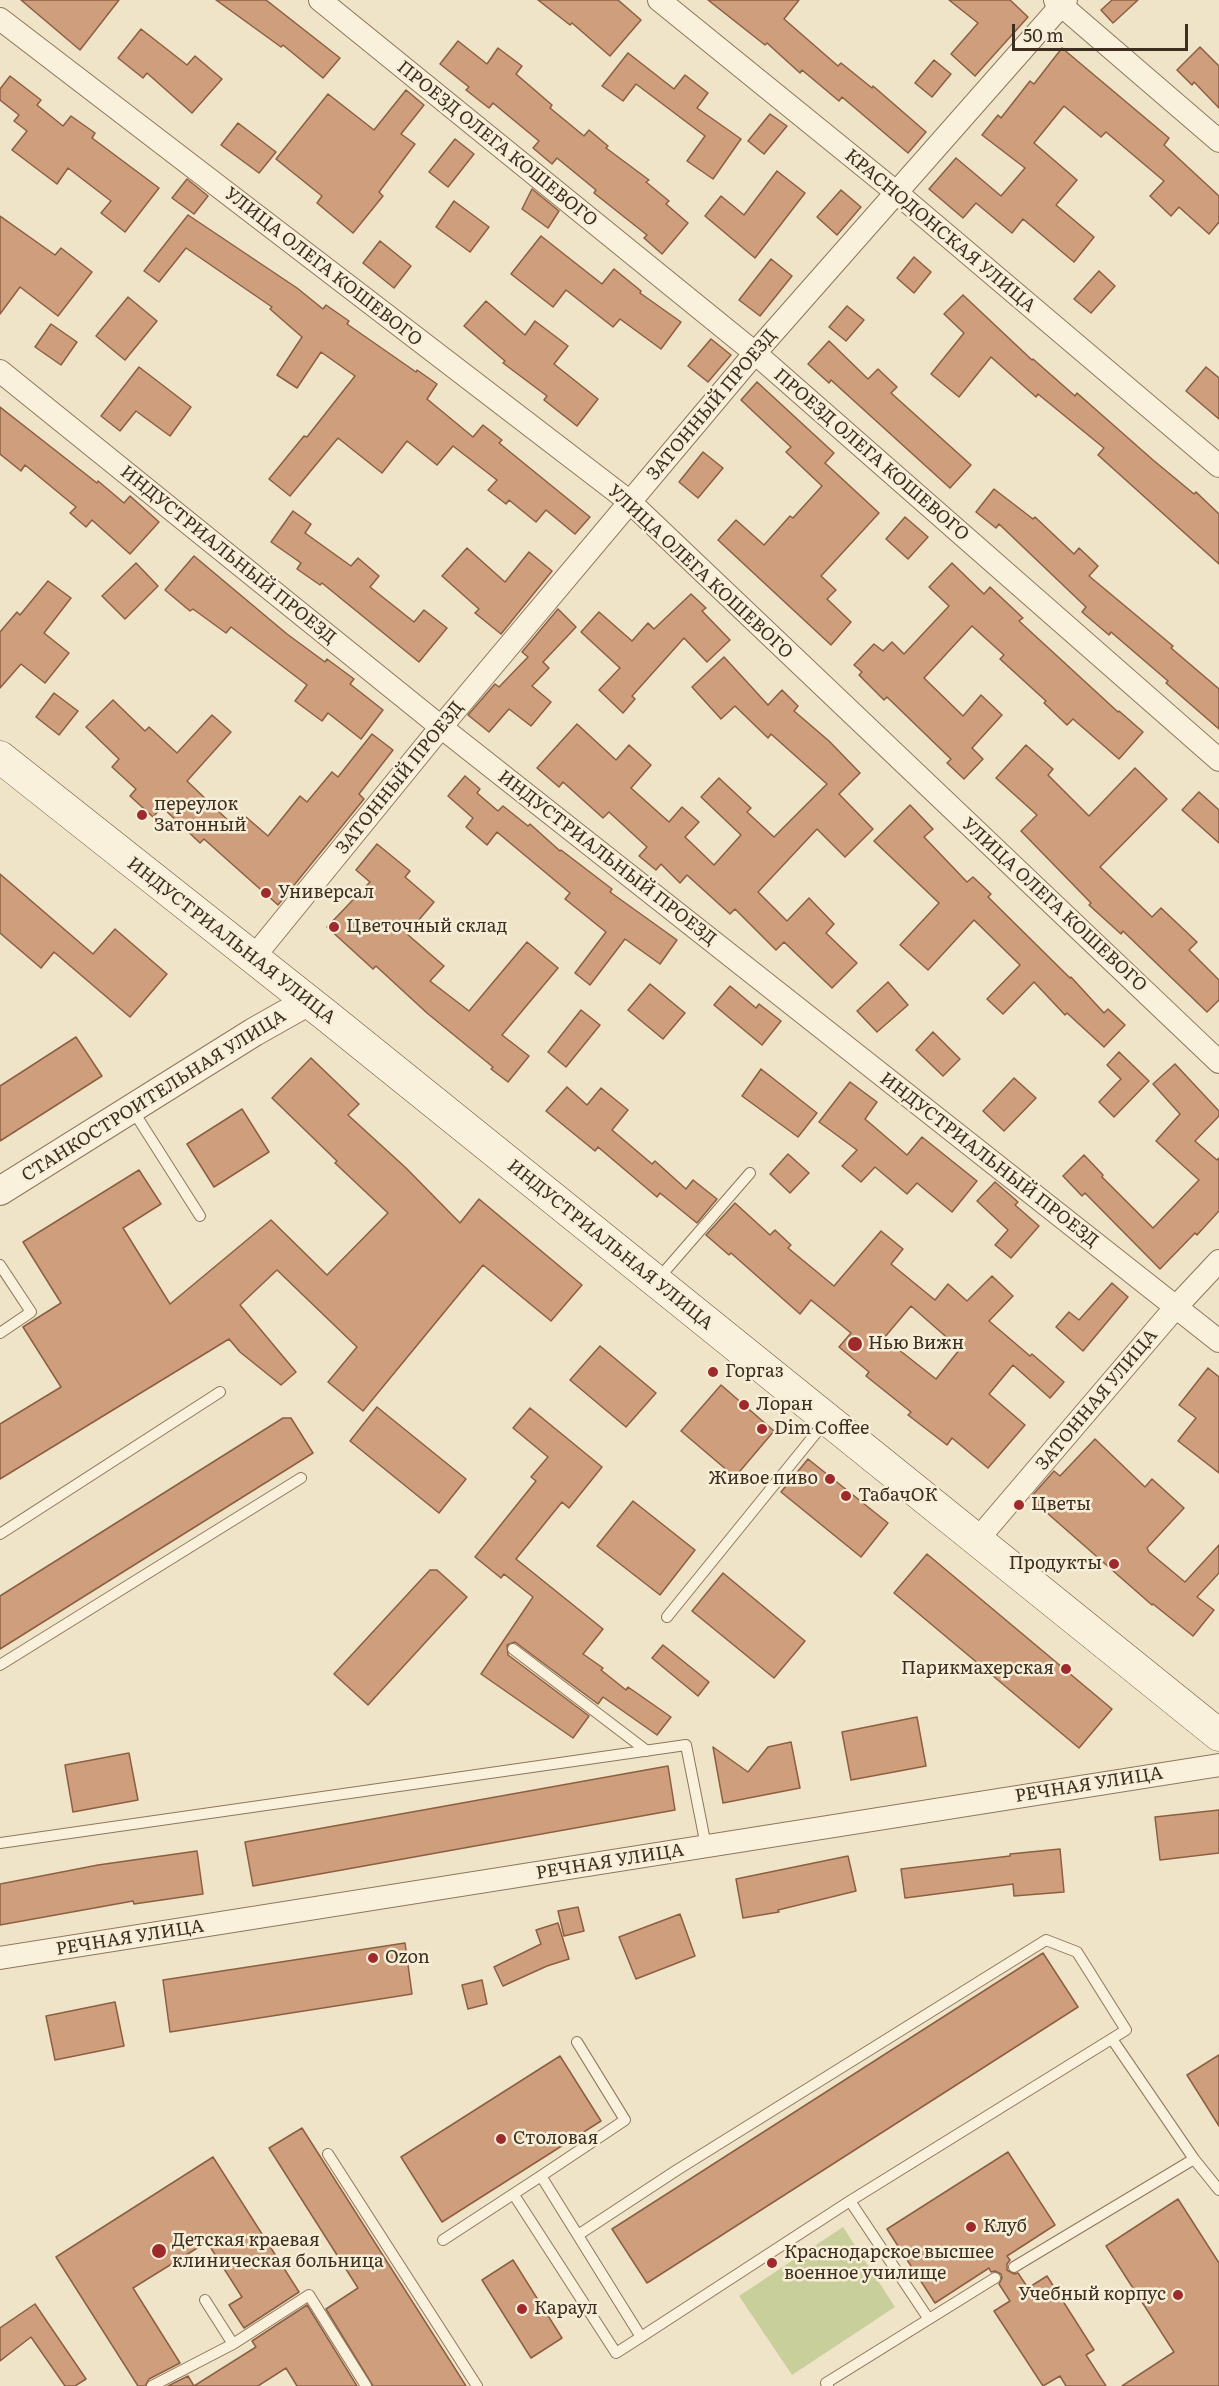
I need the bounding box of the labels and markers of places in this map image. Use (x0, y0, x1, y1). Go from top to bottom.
place label: переулок Затонный (154, 794, 246, 836)
marker: переулок Затонный (135, 808, 149, 822)
place label: Универсал (278, 882, 374, 904)
marker: Универсал (259, 886, 273, 900)
place label: Цветочный склад (346, 916, 507, 938)
marker: Цветочный склад (327, 920, 341, 934)
place label: Нью Вижн (868, 1333, 964, 1355)
marker: Нью Вижн (846, 1335, 864, 1353)
place label: Горгаз (725, 1361, 784, 1383)
marker: Горгаз (706, 1365, 720, 1379)
place label: Лоран (756, 1394, 813, 1416)
marker: Лоран (737, 1398, 751, 1412)
place label: Dim Coffee (774, 1418, 869, 1440)
marker: Dim Coffee (755, 1422, 769, 1436)
place label: Живое пиво (709, 1468, 818, 1490)
marker: Живое пиво (823, 1472, 837, 1486)
place label: ТабачОК (858, 1485, 937, 1507)
marker: ТабачОК (839, 1489, 853, 1503)
place label: Цветы (1031, 1494, 1091, 1516)
marker: Цветы (1012, 1498, 1026, 1512)
place label: Продукты (1009, 1553, 1102, 1575)
marker: Продукты (1107, 1557, 1121, 1571)
place label: Парикмахерская (901, 1658, 1054, 1680)
marker: Парикмахерская (1059, 1662, 1073, 1676)
place label: Ozon (385, 1947, 430, 1969)
marker: Ozon (366, 1951, 380, 1965)
place label: Столовая (513, 2128, 598, 2150)
marker: Столовая (494, 2132, 508, 2146)
place label: Клуб (983, 2216, 1027, 2238)
marker: Клуб (964, 2220, 978, 2234)
place label: Детская краевая клиническая больница (172, 2230, 384, 2272)
marker: Детская краевая клиническая больница (150, 2242, 168, 2260)
place label: Краснодарское высшее военное училище (784, 2242, 994, 2284)
marker: Краснодарское высшее военное училище (765, 2256, 779, 2270)
place label: Учебный корпус (1019, 2284, 1166, 2306)
marker: Учебный корпус (1171, 2288, 1185, 2302)
place label: Караул (534, 2298, 598, 2320)
marker: Караул (515, 2302, 529, 2316)

